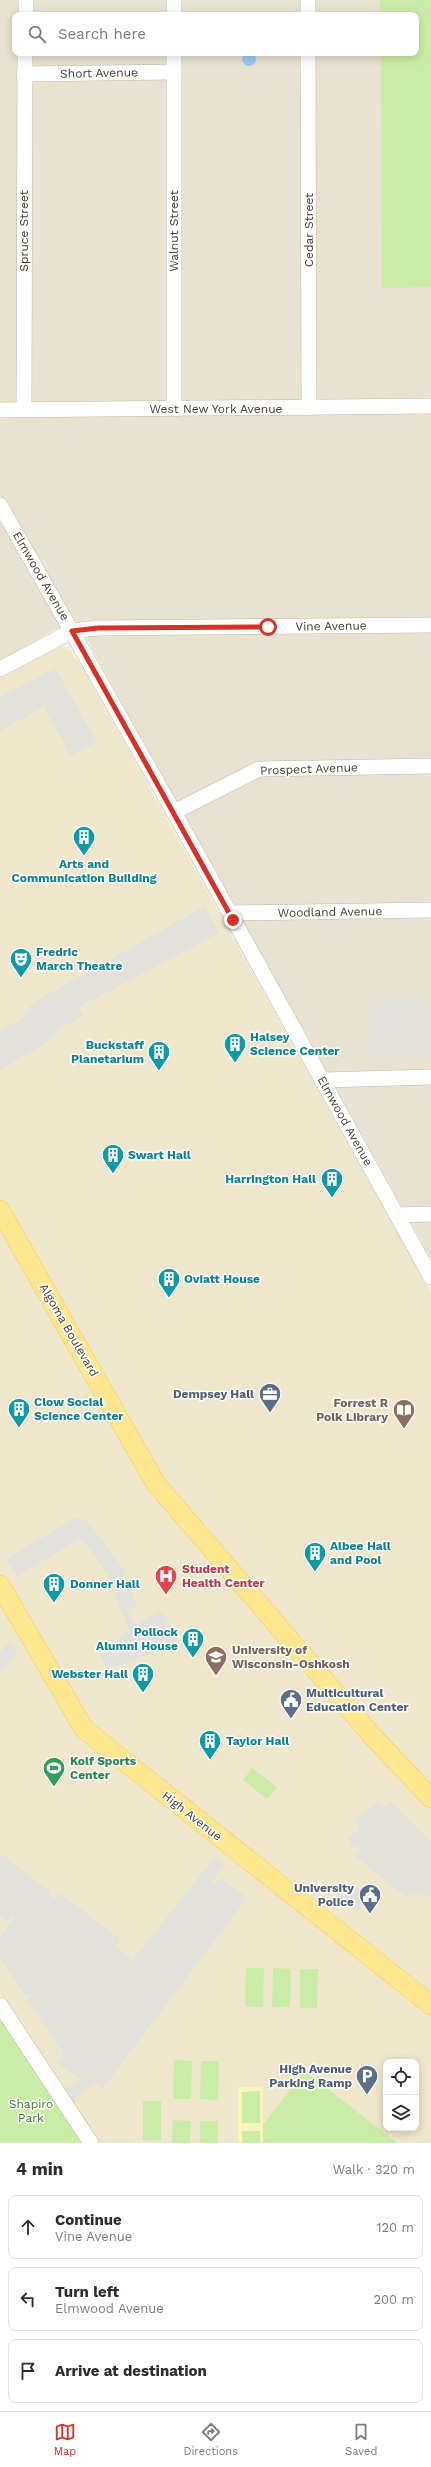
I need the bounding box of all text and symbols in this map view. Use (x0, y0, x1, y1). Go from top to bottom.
search box (12, 12, 419, 56)
icon: search (26, 23, 48, 45)
text: Search here (58, 25, 146, 43)
street label: Short Avenue (60, 65, 138, 81)
street label: Spruce Street (17, 190, 31, 272)
street label: Walnut Street (167, 190, 181, 272)
street label: Cedar Street (302, 193, 316, 267)
street label: West New York Avenue (149, 402, 283, 416)
street label: Elmwood Avenue (10, 529, 72, 623)
route start (259, 618, 277, 636)
street label: Vine Avenue (295, 618, 367, 634)
street label: Prospect Avenue (260, 760, 358, 778)
building icon: Arts and Communication Building (71, 824, 97, 857)
place label: Arts and Communication Building (12, 857, 157, 885)
street label: Woodland Avenue (278, 904, 382, 920)
route end (224, 911, 242, 929)
place label: Fredric March Theatre (36, 945, 123, 973)
theatre icon: Fredric March Theatre (8, 946, 34, 979)
place label: Halsey Science Center (250, 1030, 340, 1058)
building icon: Halsey Science Center (222, 1031, 248, 1064)
place label: Buckstaff Planetarium (71, 1038, 144, 1066)
building icon: Buckstaff Planetarium (146, 1039, 172, 1072)
street label: Elmwood Avenue (315, 1074, 376, 1168)
building icon: Swart Hall (100, 1142, 126, 1175)
place label: Swart Hall (128, 1148, 191, 1162)
building icon: Harrington Hall (319, 1166, 345, 1199)
place label: Harrington Hall (225, 1172, 316, 1186)
building icon: Oviatt House (156, 1266, 182, 1299)
place label: Oviatt House (184, 1272, 260, 1286)
street label: Algoma Boulevard (37, 1281, 101, 1379)
office icon: Dempsey Hall (257, 1381, 283, 1414)
place label: Dempsey Hall (173, 1387, 254, 1401)
place label: Clow Social Science Center (34, 1395, 124, 1423)
building icon: Clow Social Science Center (6, 1396, 32, 1429)
place label: Forrest R Polk Library (316, 1396, 389, 1424)
library icon: Forrest R Polk Library (391, 1397, 417, 1430)
place label: Albee Hall and Pool (330, 1539, 391, 1567)
building icon: Albee Hall and Pool (302, 1540, 328, 1573)
place label: Student Health Center (182, 1562, 265, 1590)
hospital icon: Student Health Center (153, 1563, 179, 1596)
building icon: Donner Hall (41, 1571, 67, 1604)
place label: Donner Hall (70, 1577, 140, 1591)
place label: Pollock Alumni House (96, 1625, 179, 1653)
building icon: Pollock Alumni House (180, 1626, 206, 1659)
place label: University of Wisconsin-Oshkosh (232, 1643, 350, 1671)
school or university icon: University of Wisconsin-Oshkosh (203, 1644, 229, 1677)
building icon: Webster Hall (130, 1661, 156, 1694)
place label: Webster Hall (52, 1667, 128, 1681)
place label: Multicultural Education Center (306, 1686, 409, 1714)
public building icon: Multicultural Education Center (278, 1687, 304, 1720)
building icon: Taylor Hall (197, 1728, 223, 1761)
place label: Taylor Hall (226, 1734, 289, 1748)
place label: Kolf Sports Center (70, 1754, 137, 1782)
sports icon: Kolf Sports Center (41, 1755, 67, 1788)
street label: High Avenue (159, 1788, 225, 1844)
place label: University Police (294, 1881, 354, 1909)
public building icon: University Police (357, 1882, 383, 1915)
map controls (383, 2059, 419, 2131)
button: locate (383, 2059, 419, 2095)
place label: High Avenue Parking Ramp (269, 2062, 352, 2090)
parking icon: High Avenue Parking Ramp (354, 2063, 380, 2096)
button: layers (383, 2095, 419, 2131)
park label: Shapiro Park (9, 2097, 53, 2125)
text: 4 min (16, 2159, 63, 2179)
text: Walk · 320 m (333, 2162, 415, 2177)
text: Continue (55, 2211, 122, 2229)
icon: ahead (17, 2216, 39, 2238)
text: 120 m (376, 2220, 414, 2235)
text: Vine Avenue (55, 2229, 132, 2244)
text: Turn left (55, 2283, 119, 2301)
icon: left (17, 2288, 39, 2310)
text: 200 m (373, 2292, 414, 2307)
text: Elmwood Avenue (55, 2301, 164, 2316)
icon: arrive (17, 2360, 39, 2382)
text: Arrive at destination (55, 2362, 207, 2380)
tab: Map (54, 2421, 76, 2458)
tab: Directions (184, 2421, 238, 2458)
tab: Saved (345, 2421, 377, 2458)

